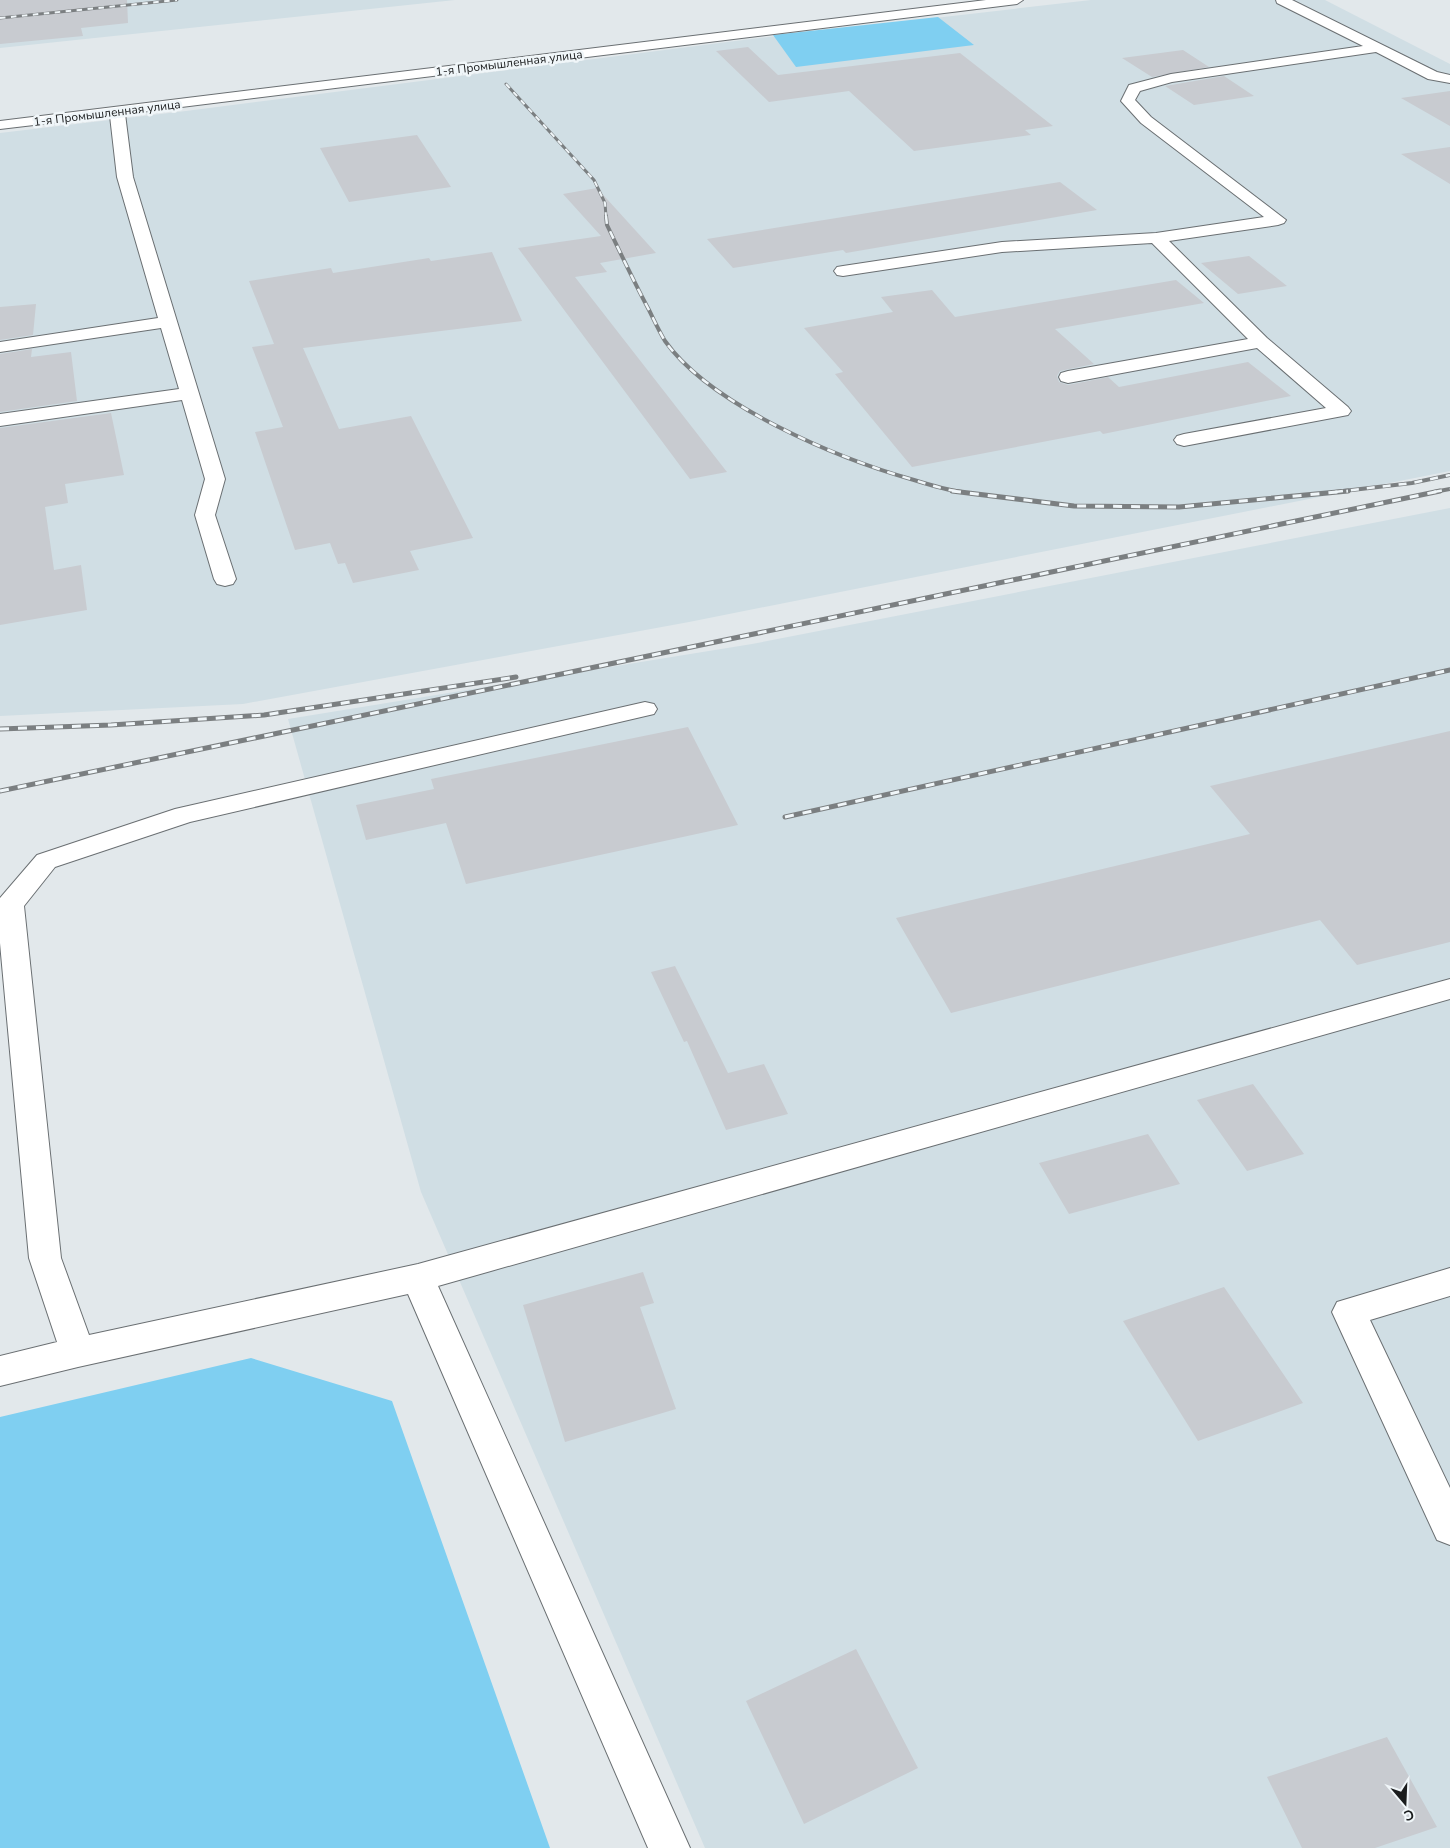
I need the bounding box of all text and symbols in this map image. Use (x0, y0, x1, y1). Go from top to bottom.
street label: 1-я Промышленная улица (435, 46, 583, 80)
street label: 1-я Промышленная улица (33, 96, 181, 130)
north arrow (1380, 1778, 1430, 1828)
text: С (1401, 1804, 1417, 1826)

